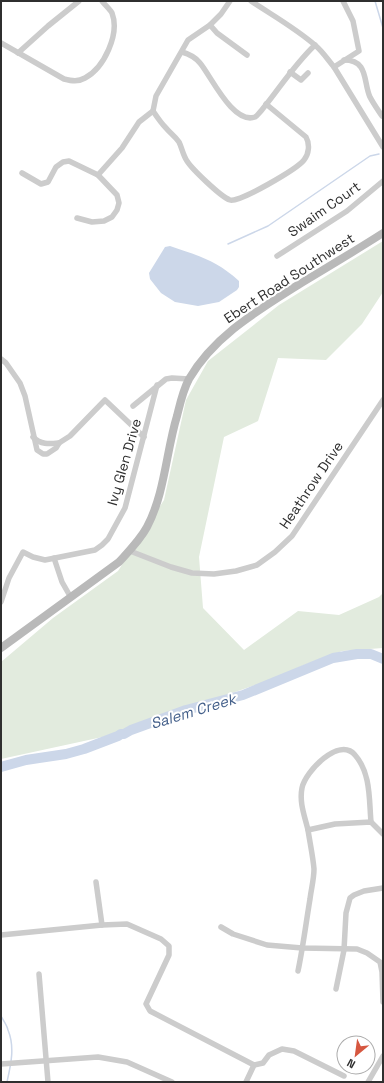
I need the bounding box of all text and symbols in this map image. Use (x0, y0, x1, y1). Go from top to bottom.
street label: Swaim Court (284, 177, 364, 241)
street label: Ebert Road Southwest (220, 229, 358, 327)
street label: Ivy Glen Drive (103, 416, 145, 508)
street label: Heathrow Drive (275, 438, 347, 532)
water label: Salem Creek (148, 688, 240, 733)
north arrow (336, 1035, 376, 1075)
text: N (345, 1056, 358, 1072)

